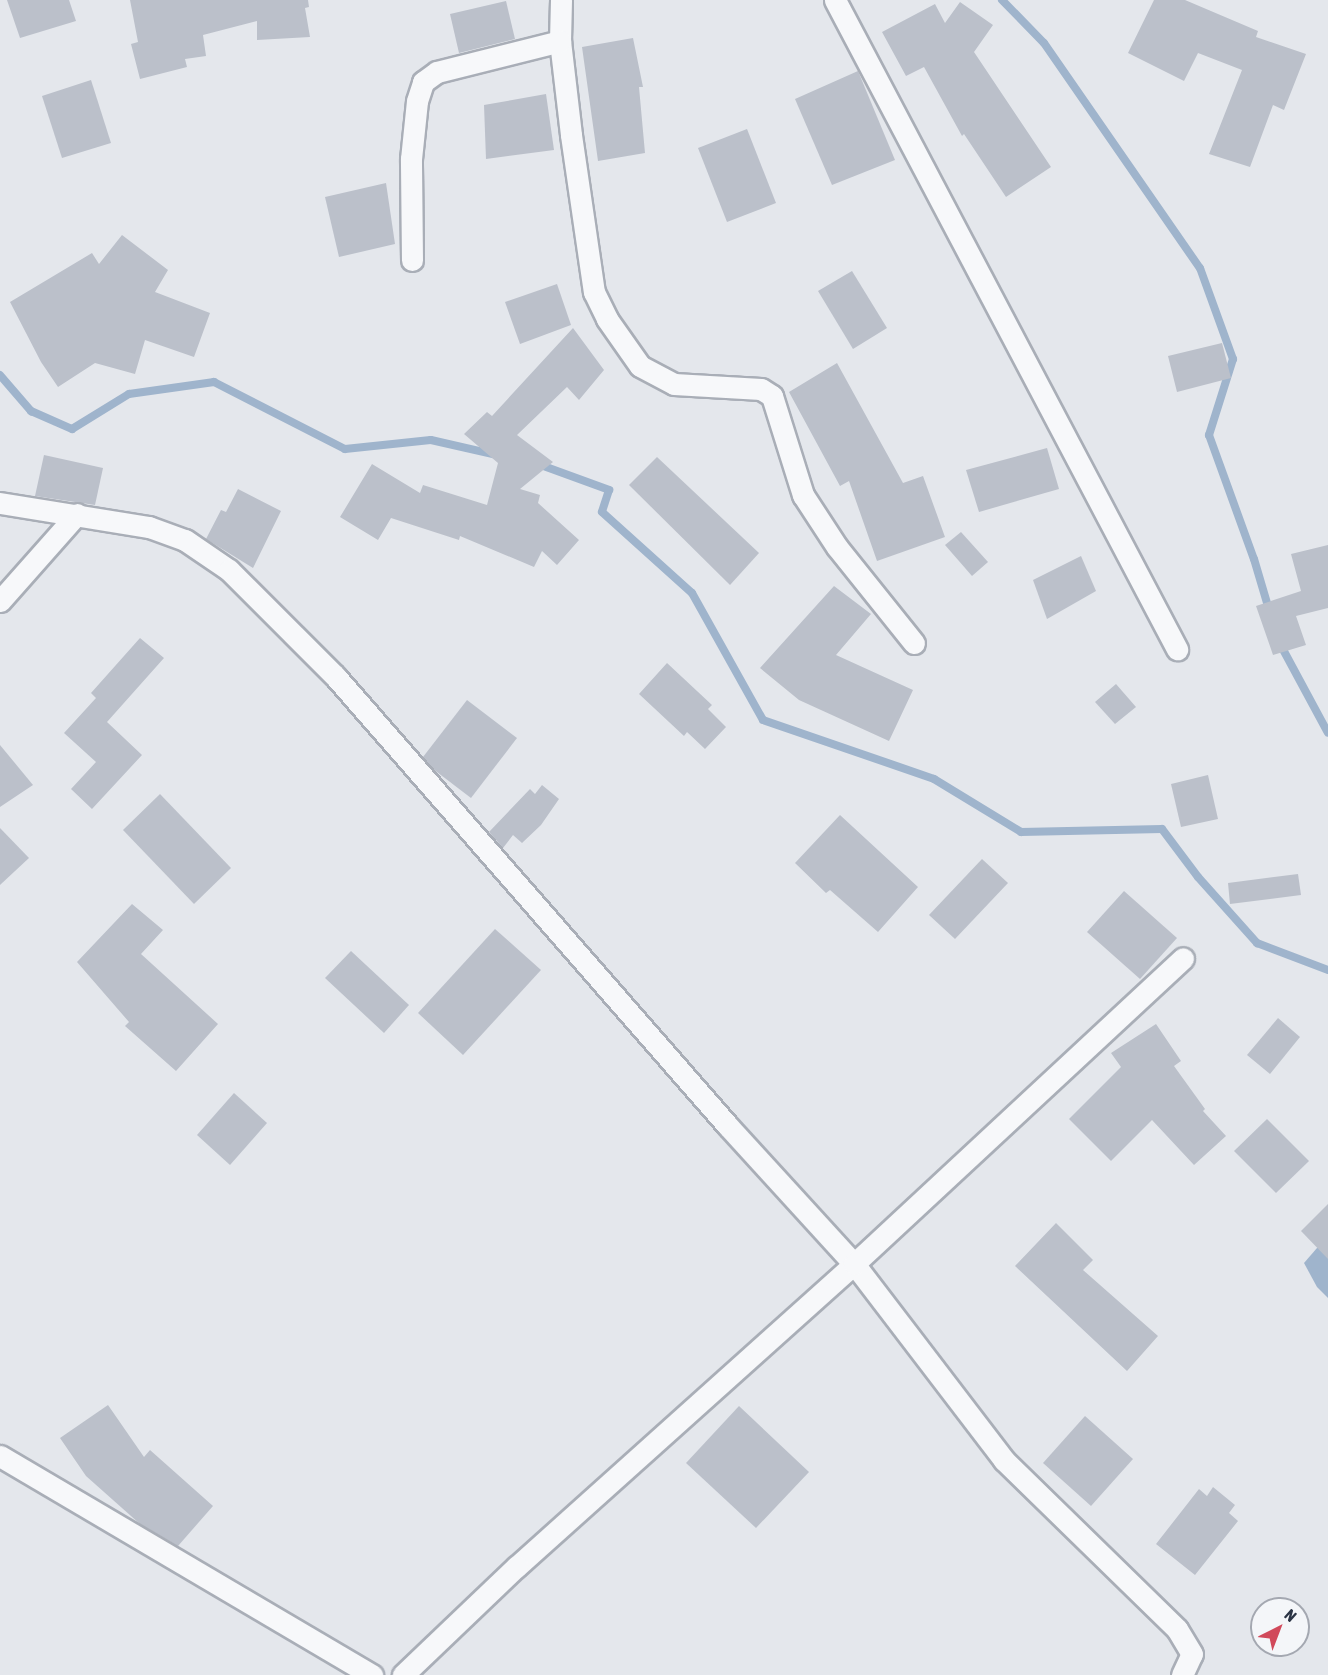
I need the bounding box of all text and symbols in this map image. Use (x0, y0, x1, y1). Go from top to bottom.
north arrow (1250, 1597, 1310, 1657)
text: N (1281, 1605, 1300, 1625)

